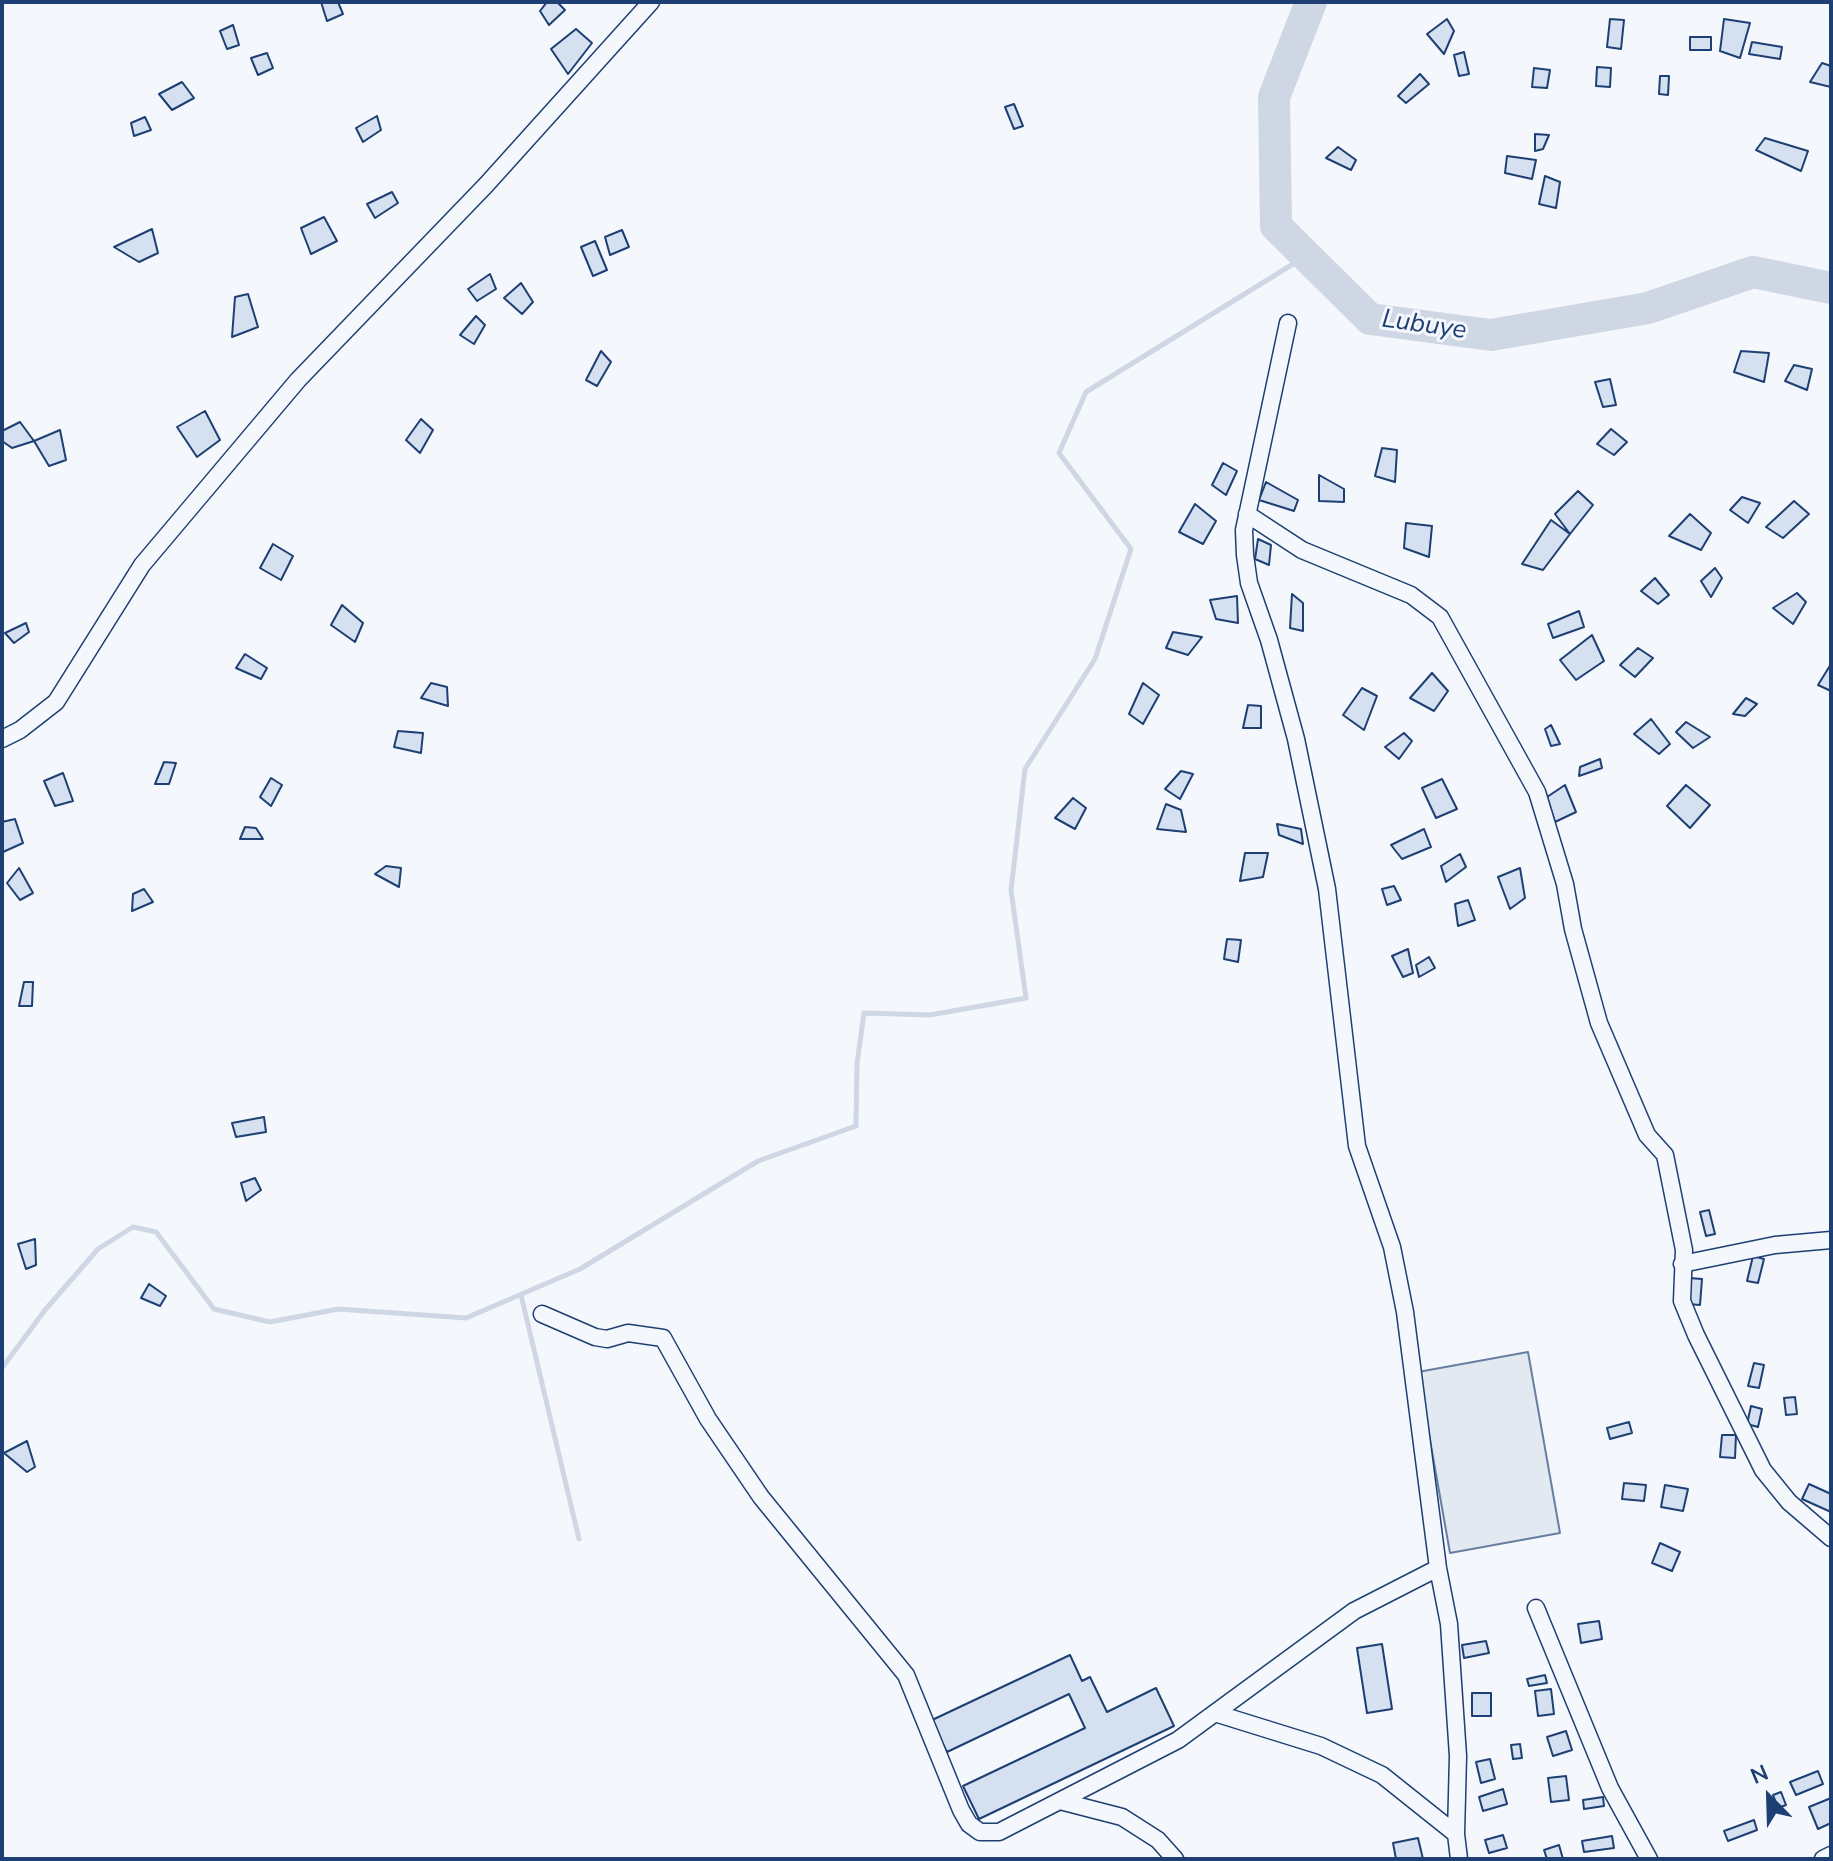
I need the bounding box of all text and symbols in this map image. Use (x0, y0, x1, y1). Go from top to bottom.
water label: Lubuye (1380, 305, 1468, 347)
north arrow (1729, 1757, 1809, 1837)
text: N (1746, 1758, 1773, 1792)

